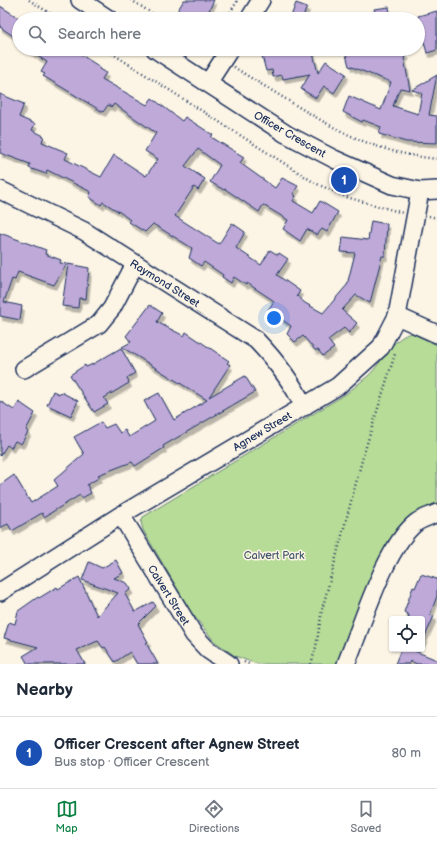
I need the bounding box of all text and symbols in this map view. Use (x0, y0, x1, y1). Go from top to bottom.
search box (12, 12, 425, 56)
icon: search (26, 23, 48, 45)
text: Search here (58, 25, 141, 44)
street label: Officer Crescent (251, 109, 329, 161)
pin: 1 (331, 165, 357, 195)
street label: Raymond Street (127, 257, 203, 310)
your location (264, 308, 284, 328)
street label: Agnew Street (231, 409, 294, 454)
park label: Calvert Park (244, 549, 305, 562)
street label: Calvert Street (145, 563, 193, 628)
map controls (389, 616, 425, 652)
button: locate (389, 616, 425, 652)
text: Nearby (16, 680, 73, 700)
text: Officer Crescent after Agnew Street (54, 735, 299, 754)
text: 1 (26, 745, 32, 761)
text: 80 m (392, 745, 421, 761)
text: Bus stop · Officer Crescent (54, 754, 209, 770)
tab: Map (56, 798, 78, 835)
tab: Directions (189, 798, 239, 835)
tab: Saved (351, 798, 381, 835)

